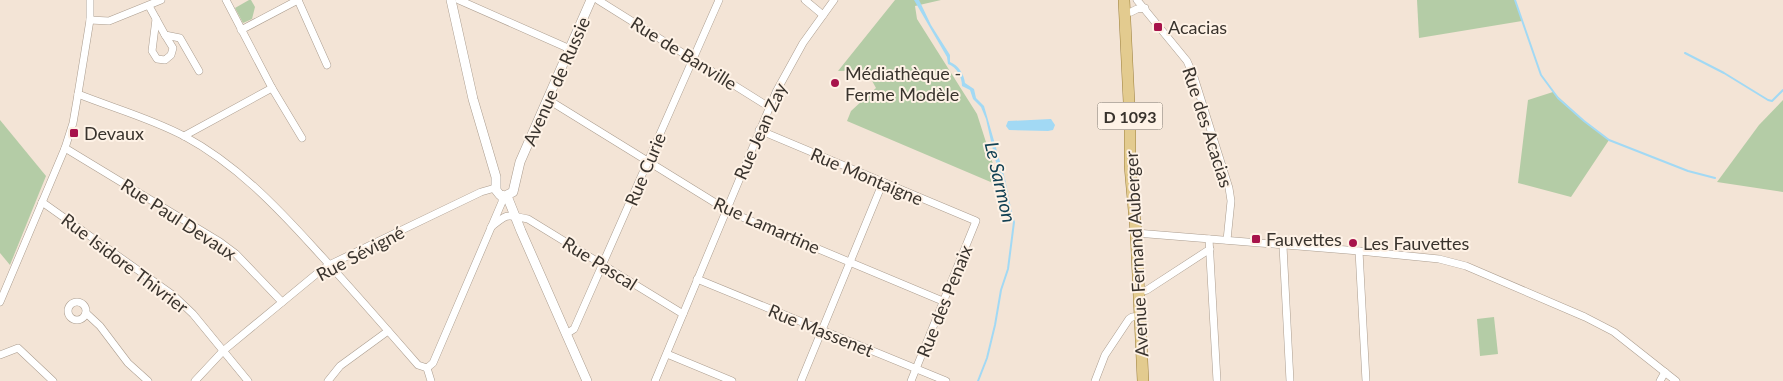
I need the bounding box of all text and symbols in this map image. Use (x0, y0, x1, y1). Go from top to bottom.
street label: Rue de Banville (627, 12, 741, 94)
street label: Avenue de Russie (518, 13, 594, 149)
place label: Acacias (1168, 16, 1227, 38)
marker: Acacias (1152, 21, 1164, 33)
place label: Médiathèque - Ferme Modèle (845, 62, 961, 105)
street label: Rue des Acacias (1178, 64, 1238, 190)
marker: Médiathèque - Ferme Modèle (829, 77, 841, 89)
street label: Rue Jean Zay (729, 79, 791, 183)
road number: D 1093 (1098, 102, 1162, 130)
place label: Devaux (84, 122, 144, 144)
marker: Devaux (68, 127, 80, 139)
street label: Rue Curie (620, 129, 670, 209)
water label: Le Sarmon (981, 139, 1021, 225)
street label: Rue Montaigne (807, 142, 927, 210)
street label: Avenue Fernand Auberger (1120, 150, 1152, 357)
street label: Rue Paul Devaux (117, 173, 241, 265)
street label: Rue Lamartine (710, 192, 824, 258)
street label: Rue Isidore Thivrier (57, 208, 193, 318)
street label: Rue Sévigné (312, 221, 408, 285)
place label: Fauvettes (1266, 228, 1342, 250)
street label: Rue Pascal (559, 231, 641, 295)
place label: Les Fauvettes (1363, 232, 1470, 254)
marker: Fauvettes (1250, 233, 1262, 245)
marker: Les Fauvettes (1347, 237, 1359, 249)
street label: Rue des Penaix (911, 242, 977, 360)
street label: Rue Massenet (765, 299, 877, 361)

